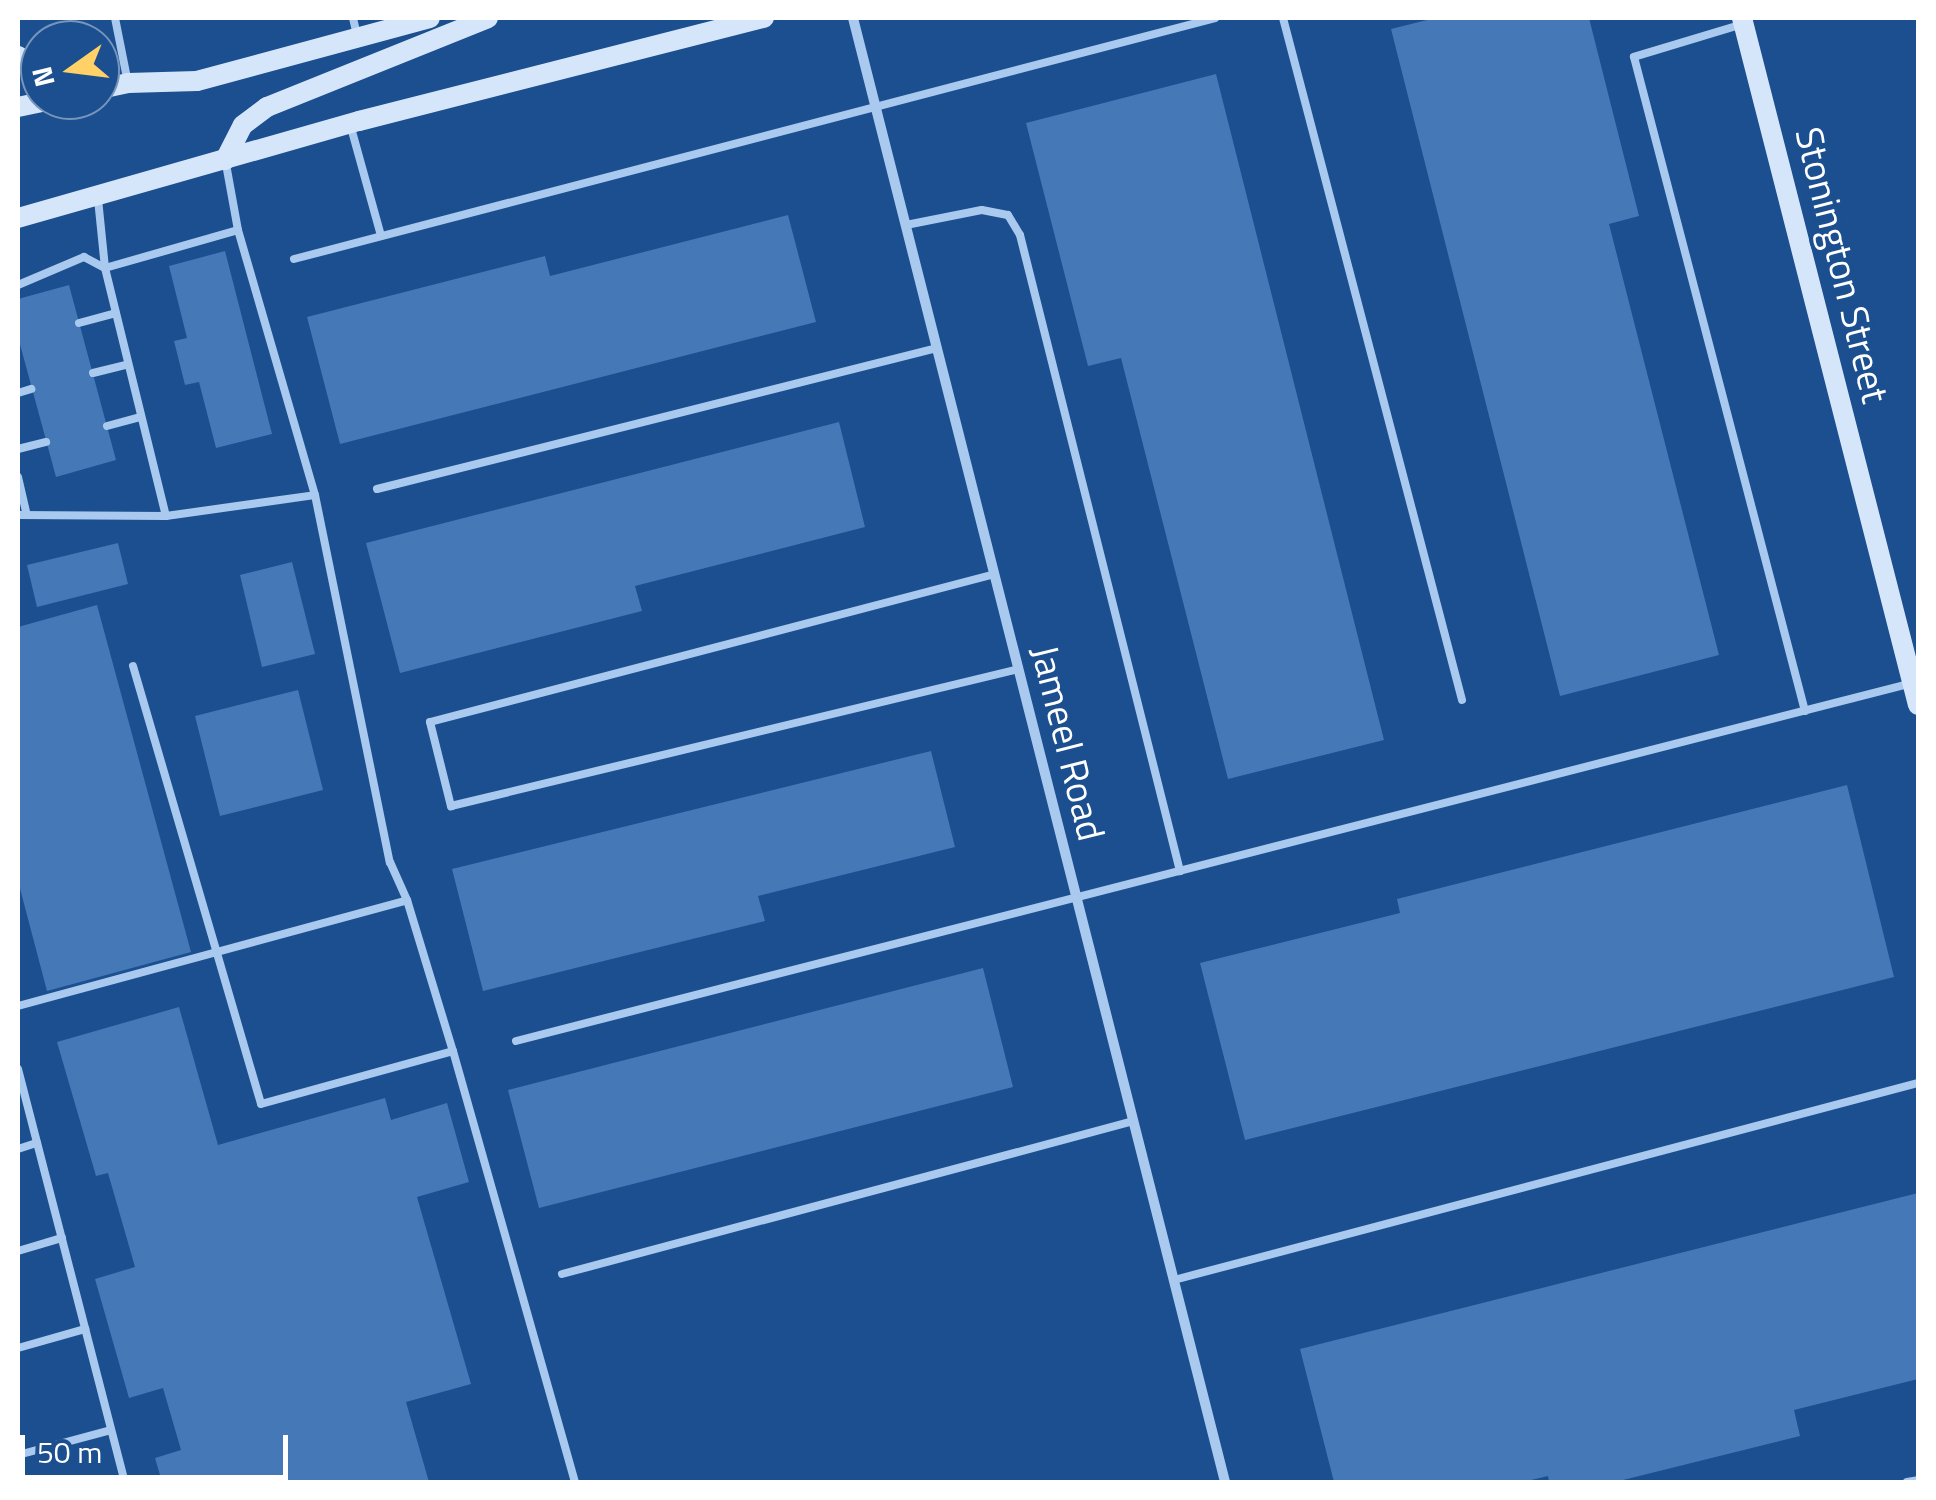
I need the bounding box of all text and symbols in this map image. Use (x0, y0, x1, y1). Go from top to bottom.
north arrow (20, 20, 120, 120)
text: N (19, 62, 66, 92)
street label: Stonington Street (1786, 122, 1898, 408)
street label: Jameel Road (1022, 641, 1114, 845)
scale bar (25, 1415, 292, 1477)
text: 50 m (37, 1429, 102, 1475)

